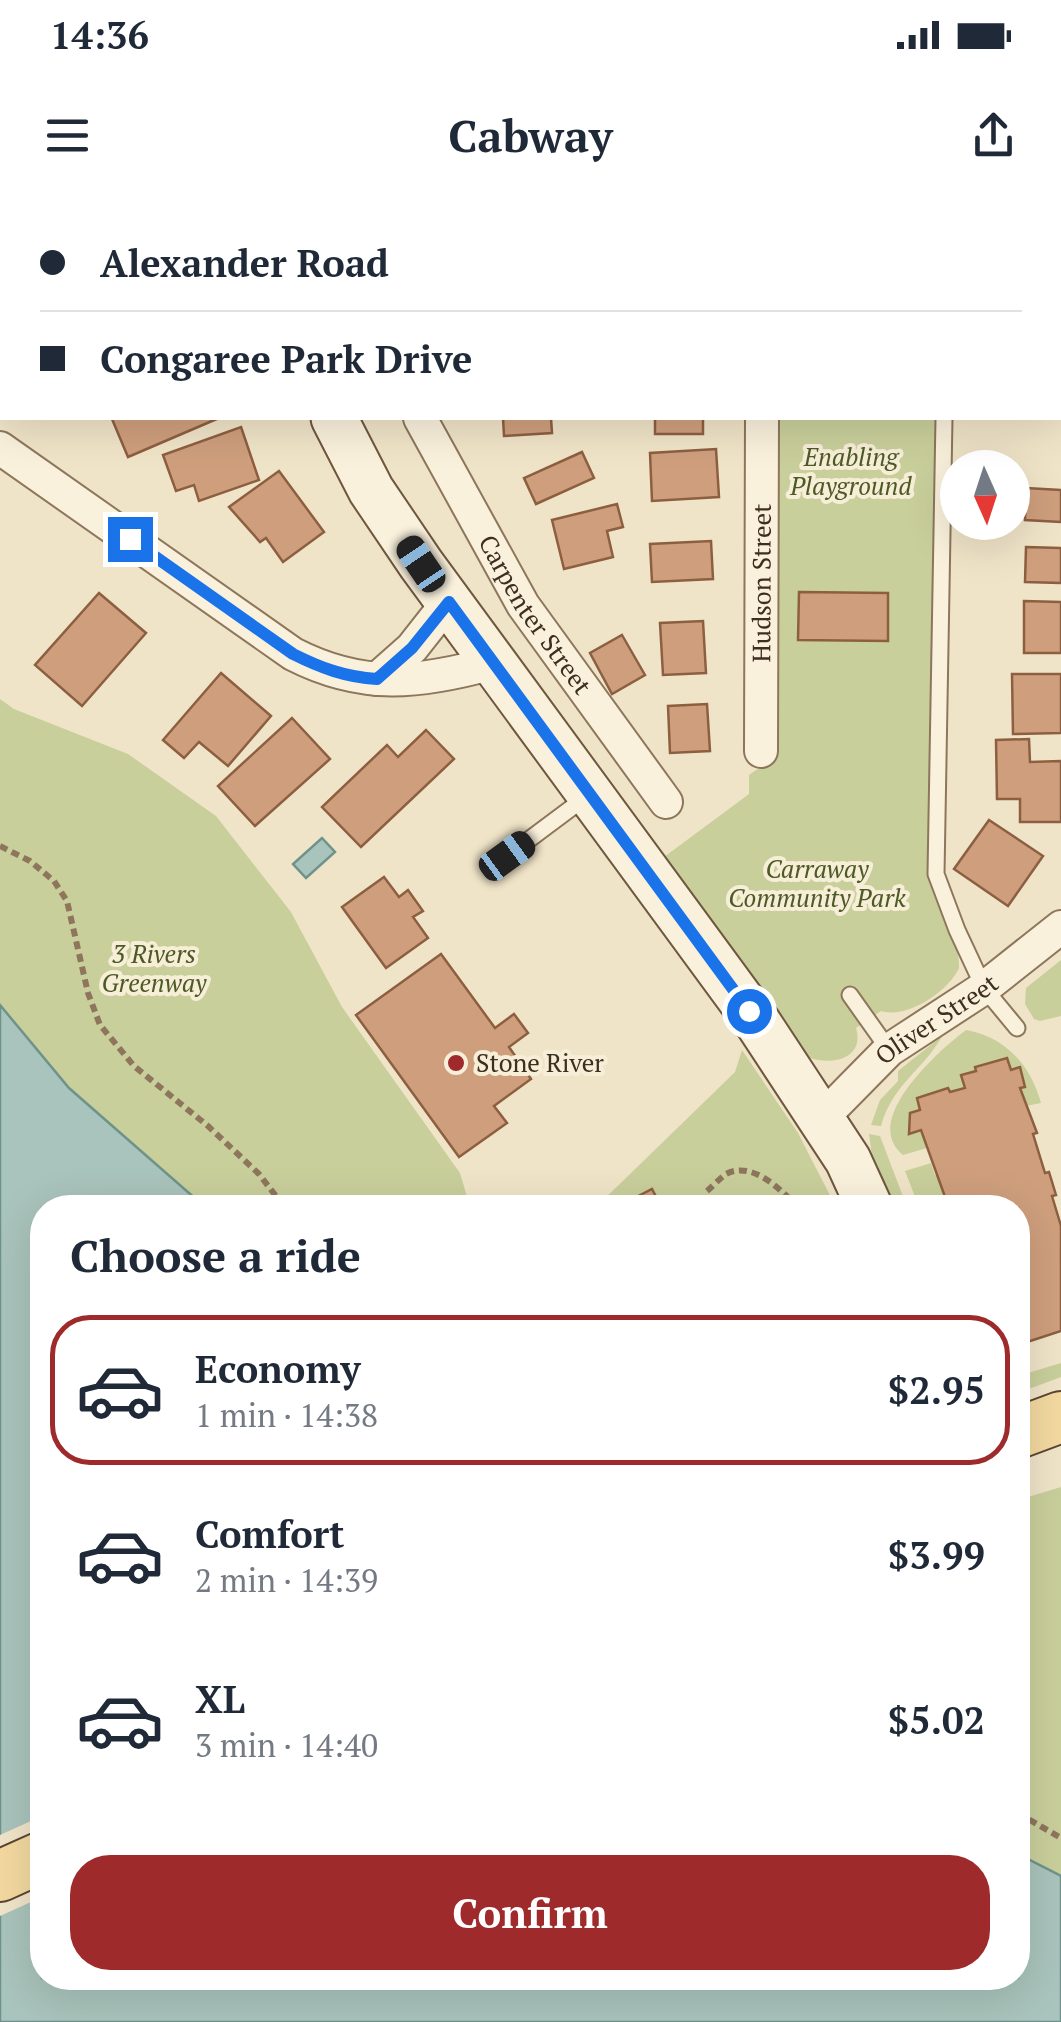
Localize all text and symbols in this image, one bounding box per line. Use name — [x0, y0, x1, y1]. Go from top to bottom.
text: 14:36 — [50, 10, 149, 60]
text: Cabway — [448, 105, 613, 165]
icon: menu — [40, 108, 95, 163]
icon: share — [966, 108, 1021, 163]
text: Alexander Road — [100, 238, 389, 288]
text: Congaree Park Drive — [100, 334, 472, 384]
park label: Enabling Playground — [789, 440, 912, 502]
north arrow — [940, 450, 1030, 540]
map controls — [940, 450, 1030, 540]
street label: Hudson Street — [744, 504, 778, 662]
route end — [108, 517, 153, 562]
street label: Carpenter Street — [472, 529, 599, 701]
car — [392, 531, 450, 597]
car — [474, 826, 540, 886]
park label: Carraway Community Park — [728, 852, 907, 914]
park label: 3 Rivers Greenway — [102, 937, 207, 999]
street label: Oliver Street — [867, 966, 1005, 1071]
route start — [727, 989, 772, 1034]
place label: Stone River — [476, 1046, 604, 1079]
marker: Stone River — [445, 1052, 467, 1074]
text: Choose a ride — [70, 1225, 361, 1285]
text: Economy — [195, 1344, 361, 1394]
icon: car — [75, 1345, 165, 1435]
text: $2.95 — [888, 1365, 985, 1415]
text: 1 min · 14:38 — [195, 1394, 378, 1436]
text: Comfort — [195, 1509, 344, 1559]
icon: car — [75, 1510, 165, 1600]
text: $3.99 — [888, 1530, 985, 1580]
text: 2 min · 14:39 — [195, 1559, 378, 1601]
text: XL — [195, 1674, 245, 1724]
icon: car — [75, 1675, 165, 1765]
text: $5.02 — [888, 1695, 985, 1745]
text: 3 min · 14:40 — [195, 1724, 378, 1766]
button: Confirm — [70, 1855, 990, 1970]

